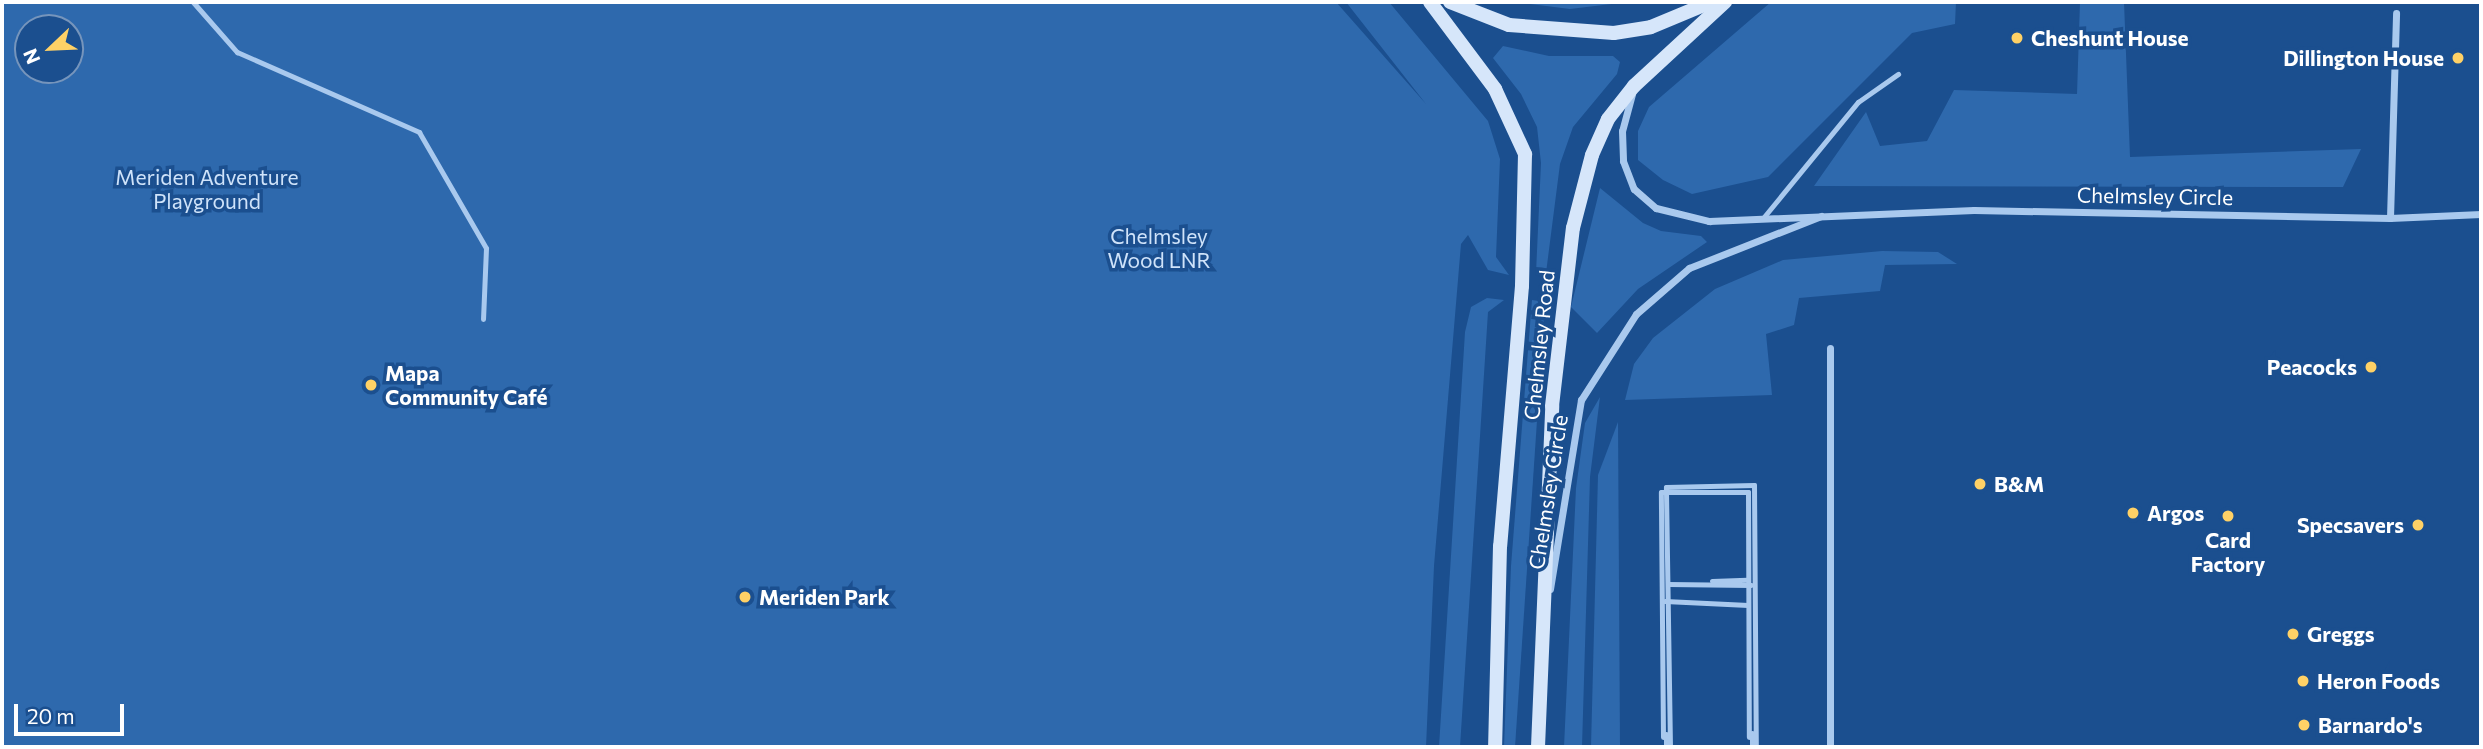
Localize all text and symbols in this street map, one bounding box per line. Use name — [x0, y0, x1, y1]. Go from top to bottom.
north arrow — [14, 14, 84, 84]
place label: Cheshunt House — [2031, 25, 2189, 51]
marker: Cheshunt House — [2009, 30, 2025, 46]
place label: Dillington House — [2283, 45, 2444, 71]
text: N — [18, 46, 44, 68]
marker: Dillington House — [2450, 50, 2466, 66]
park label: Meriden Adventure Playground — [115, 164, 299, 214]
street label: Chelmsley Circle — [2077, 182, 2233, 210]
park label: Chelmsley Wood LNR — [1107, 223, 1211, 273]
street label: Chelmsley Road — [1519, 269, 1559, 421]
place label: Peacocks — [2267, 354, 2357, 380]
marker: Peacocks — [2363, 359, 2379, 375]
place label: Mapa Community Café — [385, 360, 548, 410]
marker: Mapa Community Café — [363, 377, 379, 393]
street label: Chelmsley Circle — [1523, 413, 1573, 571]
place label: B&M — [1994, 471, 2044, 497]
marker: B&M — [1972, 476, 1988, 492]
place label: Argos — [2147, 500, 2204, 526]
marker: Argos — [2125, 505, 2141, 521]
marker: Card Factory — [2220, 508, 2236, 524]
place label: Specsavers — [2297, 512, 2404, 538]
marker: Specsavers — [2410, 517, 2426, 533]
place label: Card Factory — [2191, 527, 2265, 577]
place label: Meriden Park — [759, 584, 890, 610]
marker: Meriden Park — [737, 589, 753, 605]
place label: Greggs — [2307, 621, 2375, 647]
marker: Greggs — [2285, 626, 2301, 642]
place label: Heron Foods — [2317, 668, 2440, 694]
marker: Heron Foods — [2295, 673, 2311, 689]
scale bar — [18, 690, 128, 734]
text: 20 m — [27, 703, 75, 728]
place label: Barnardo's — [2318, 712, 2423, 738]
marker: Barnardo's — [2296, 717, 2312, 733]

